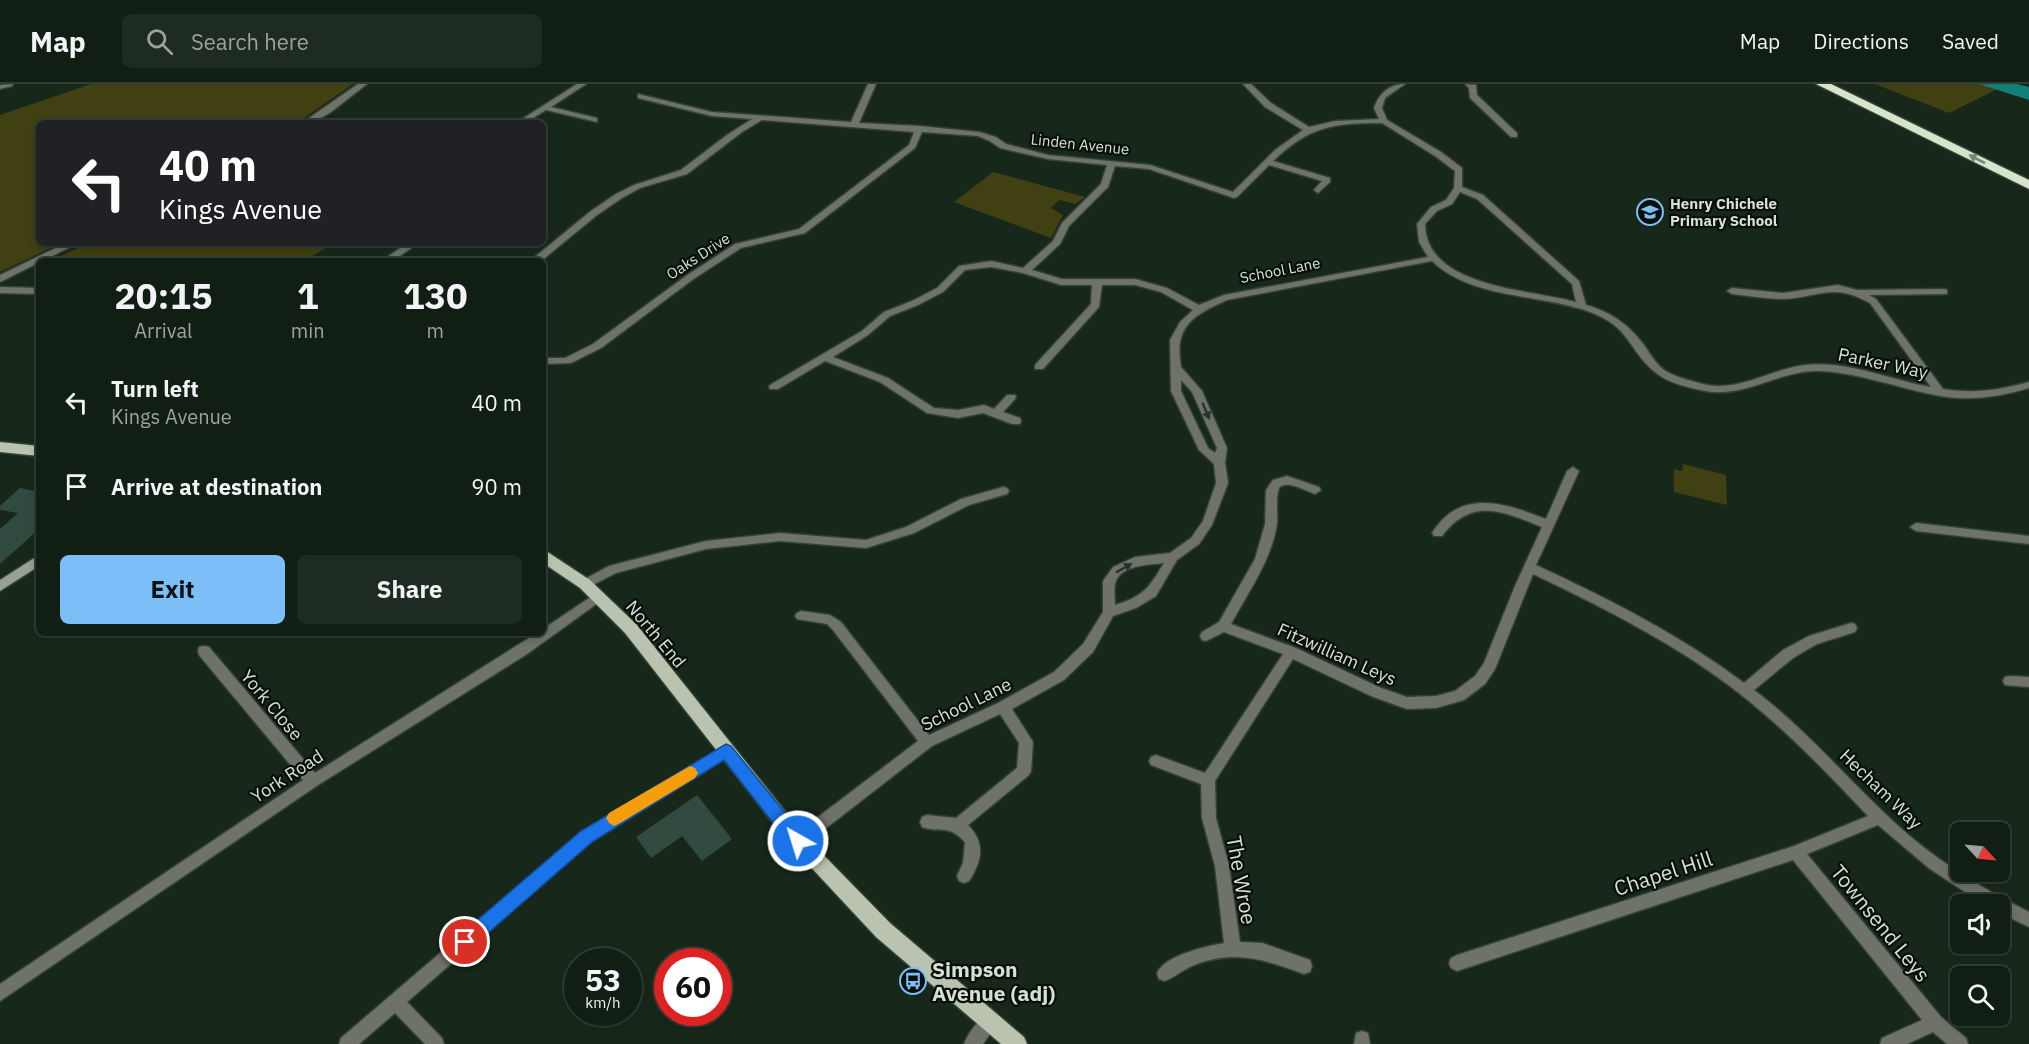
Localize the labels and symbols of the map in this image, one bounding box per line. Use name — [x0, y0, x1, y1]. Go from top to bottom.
street label: Linden Avenue — [1030, 129, 1130, 159]
one-way arrow — [1968, 154, 1985, 164]
place label: Henry Chichele Primary School — [1670, 194, 1778, 230]
school or university icon: Henry Chichele Primary School — [1635, 197, 1665, 227]
street label: Oaks Drive — [663, 228, 733, 284]
street label: School Lane — [1238, 253, 1322, 287]
street label: Parker Way — [1836, 342, 1930, 384]
one-way arrow — [1202, 402, 1211, 420]
one-way arrow — [1116, 563, 1133, 573]
street label: North End — [621, 595, 691, 673]
street label: Fitzwilliam Leys — [1274, 618, 1400, 690]
street label: York Close — [236, 665, 308, 745]
street label: School Lane — [917, 672, 1015, 736]
street label: York Road — [247, 744, 327, 808]
street label: Hecham Way — [1835, 744, 1927, 834]
position arrow — [766, 809, 830, 873]
north arrow — [1950, 822, 2010, 882]
street label: The Wroe — [1220, 833, 1264, 927]
street label: Chapel Hill — [1610, 844, 1716, 902]
street label: Townsend Leys — [1825, 858, 1937, 988]
pin — [439, 916, 490, 967]
speed limit sign: 60 — [654, 948, 732, 1026]
place label: Simpson Avenue (adj) — [932, 955, 1055, 1007]
bus stop icon: Simpson Avenue (adj) — [898, 966, 928, 996]

